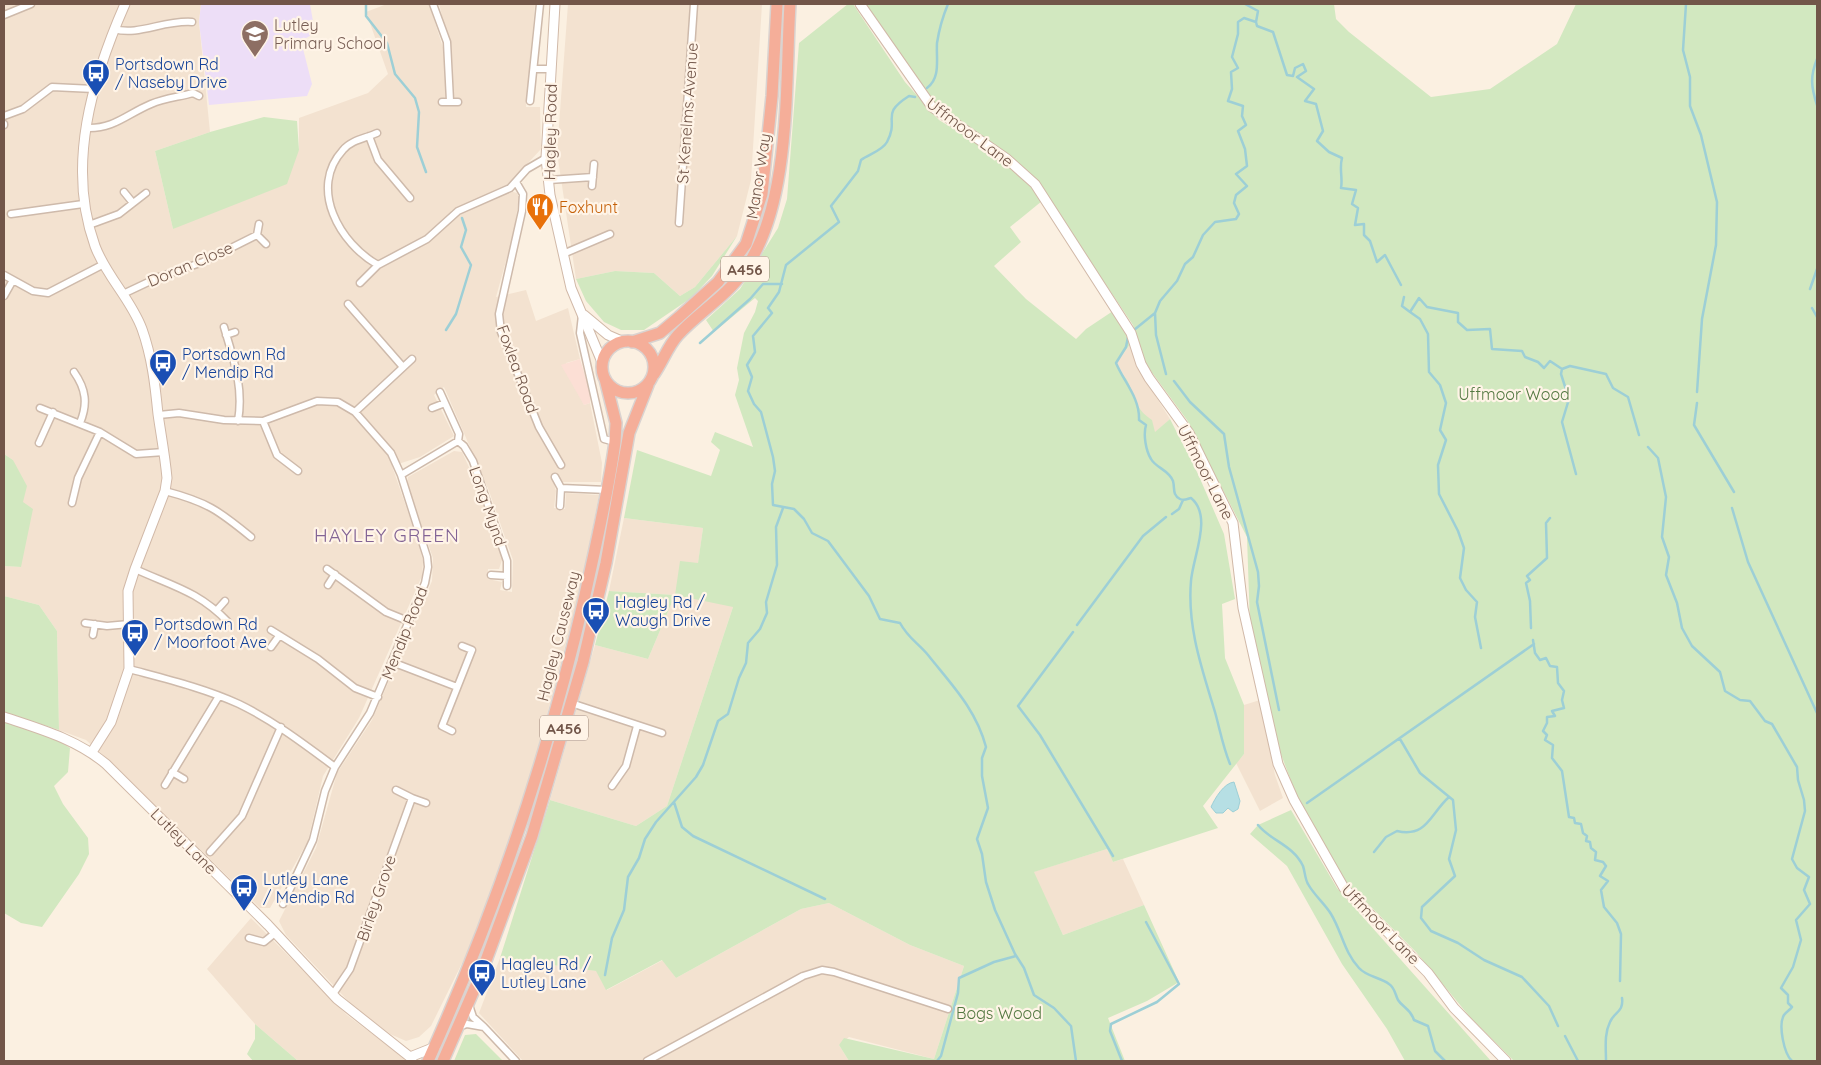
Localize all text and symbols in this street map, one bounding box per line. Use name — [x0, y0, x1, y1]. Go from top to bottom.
place label: Lutley Primary School — [274, 15, 386, 53]
school or university icon: Lutley Primary School — [240, 19, 270, 58]
street label: St Kenelms Avenue — [672, 42, 702, 184]
place label: Portsdown Rd / Naseby Drive — [115, 54, 227, 92]
bus stop icon: Portsdown Rd / Naseby Drive — [81, 58, 111, 97]
street label: Hagley Road — [539, 83, 561, 181]
street label: Uffmoor Lane — [923, 93, 1017, 171]
street label: Manor Way — [741, 132, 775, 220]
restaurant icon: Foxhunt — [525, 192, 555, 231]
place label: Foxhunt — [559, 197, 618, 217]
street label: Doran Close — [144, 237, 236, 291]
road number: A456 — [721, 256, 769, 282]
street label: Foxlea Road — [493, 322, 543, 416]
place label: Portsdown Rd / Mendip Rd — [182, 344, 286, 382]
bus stop icon: Portsdown Rd / Mendip Rd — [148, 348, 178, 387]
park label: Uffmoor Wood — [1458, 384, 1570, 404]
street label: Uffmoor Lane — [1174, 421, 1238, 523]
street label: Long Mynd — [465, 463, 511, 549]
district label: HAYLEY GREEN — [314, 523, 460, 547]
street label: Hagley Causeway — [532, 569, 584, 703]
street label: Mendip Road — [376, 584, 432, 682]
place label: Hagley Rd / Waugh Drive — [615, 592, 711, 630]
bus stop icon: Hagley Rd / Waugh Drive — [581, 596, 611, 635]
place label: Portsdown Rd / Moorfoot Ave — [154, 614, 267, 652]
bus stop icon: Portsdown Rd / Moorfoot Ave — [120, 618, 150, 657]
road number: A456 — [540, 716, 588, 740]
street label: Lutley Lane — [147, 804, 221, 878]
street label: Birley Grove — [352, 852, 400, 944]
place label: Lutley Lane / Mendip Rd — [263, 869, 355, 907]
bus stop icon: Lutley Lane / Mendip Rd — [229, 873, 259, 912]
street label: Uffmoor Lane — [1338, 880, 1424, 968]
place label: Hagley Rd / Lutley Lane — [501, 954, 592, 992]
bus stop icon: Hagley Rd / Lutley Lane — [467, 958, 497, 997]
park label: Bogs Wood — [956, 1003, 1042, 1023]

